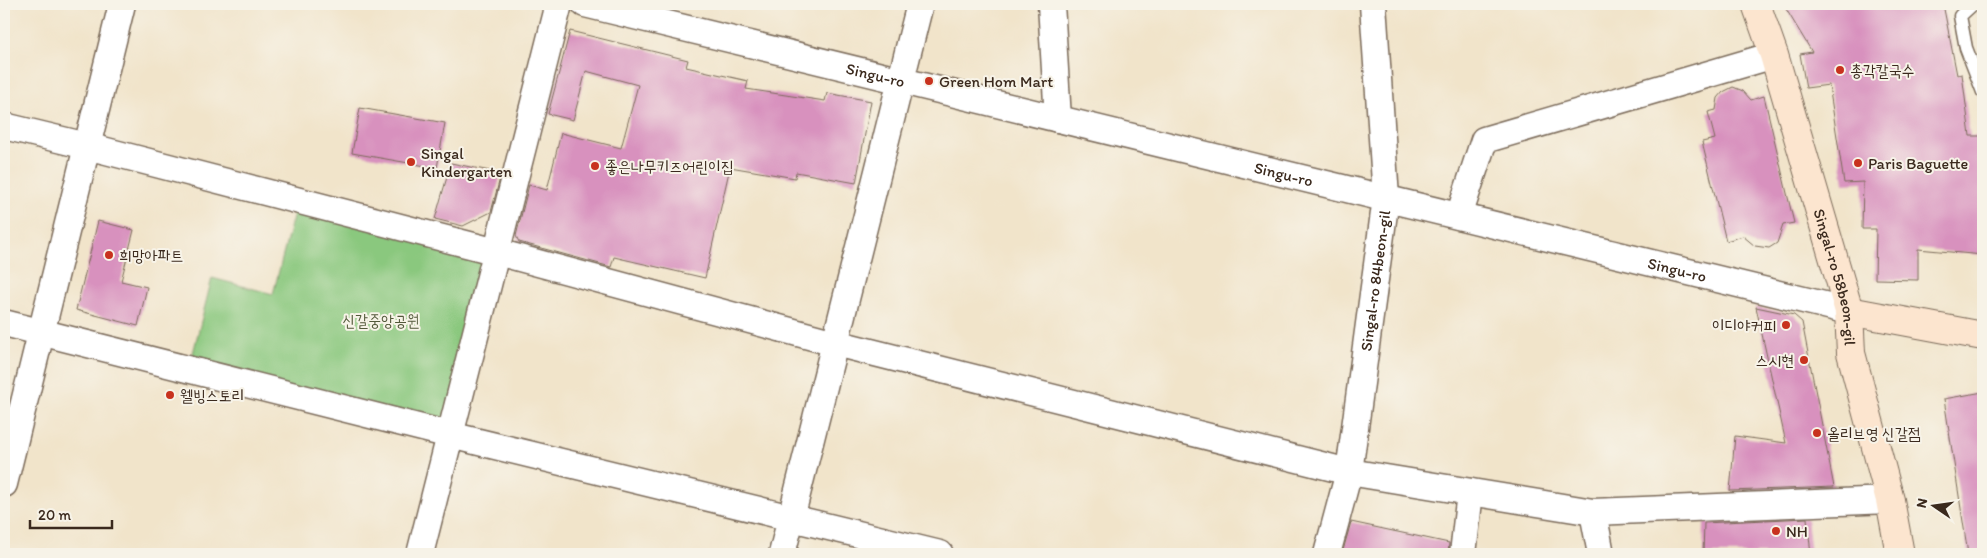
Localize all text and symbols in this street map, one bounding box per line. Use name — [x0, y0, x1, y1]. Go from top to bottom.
street label: Singu-ro — [844, 58, 907, 91]
place label: 총각칼국수 — [1850, 61, 1915, 80]
marker: 총각칼국수 — [1834, 64, 1846, 76]
place label: Green Hom Mart — [939, 72, 1053, 91]
marker: Green Hom Mart — [923, 75, 935, 87]
place label: Singal Kindergarten — [421, 144, 512, 181]
place label: Paris Baguette — [1868, 154, 1969, 173]
marker: Singal Kindergarten — [405, 156, 417, 168]
place label: 좋은나무키즈어린이집 — [605, 157, 734, 176]
street label: Singu-ro — [1252, 157, 1315, 190]
marker: Paris Baguette — [1852, 157, 1864, 169]
marker: 좋은나무키즈어린이집 — [589, 160, 601, 172]
street label: Singal-ro 58beon-gil — [1810, 206, 1860, 346]
street label: Singal-ro 84beon-gil — [1356, 209, 1394, 352]
place label: 희망아파트 — [119, 246, 183, 265]
marker: 희망아파트 — [103, 249, 115, 261]
street label: Singu-ro — [1646, 253, 1709, 286]
park label: 신갈중앙공원 — [342, 311, 420, 330]
place label: 이디야커피 — [1712, 316, 1776, 335]
marker: 이디야커피 — [1780, 319, 1792, 331]
place label: 스시현 — [1755, 351, 1794, 370]
marker: 스시현 — [1798, 354, 1810, 366]
place label: 웰빙스토리 — [180, 386, 244, 405]
marker: 웰빙스토리 — [164, 389, 176, 401]
place label: 올리브영 신갈점 — [1827, 424, 1921, 443]
marker: 올리브영 신갈점 — [1811, 427, 1823, 439]
north arrow — [1910, 480, 1960, 530]
text: N — [1912, 497, 1931, 510]
scale bar — [30, 498, 112, 530]
text: 20 m — [38, 506, 72, 524]
place label: NH — [1786, 522, 1808, 541]
marker: NH — [1770, 525, 1782, 537]

